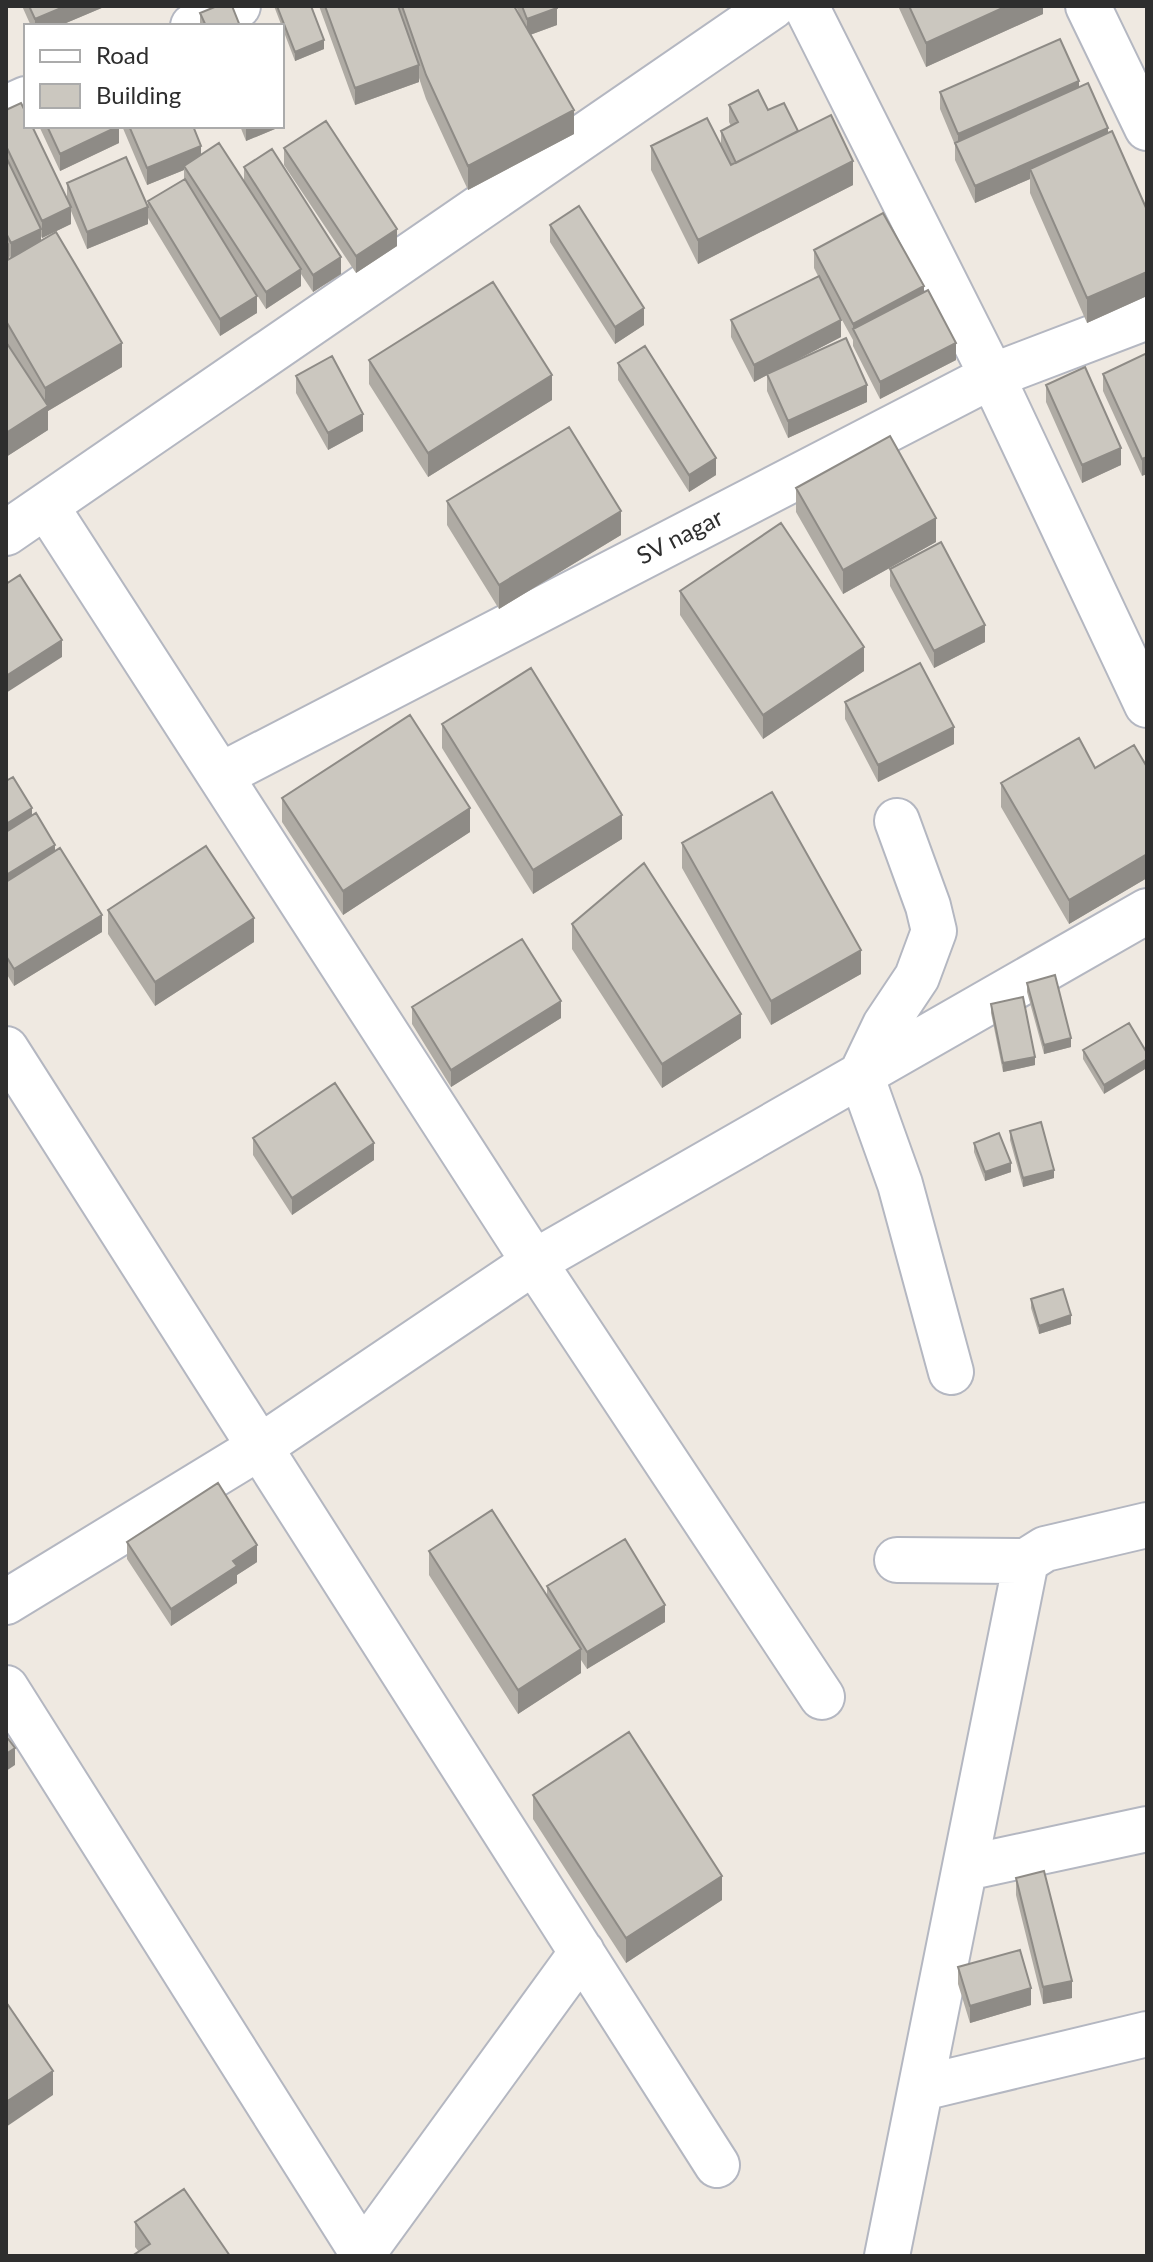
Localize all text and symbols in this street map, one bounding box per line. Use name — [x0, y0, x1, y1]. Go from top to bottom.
legend — [24, 24, 284, 128]
text: Road — [96, 40, 149, 69]
text: Building — [96, 80, 181, 109]
street label: SV nagar — [631, 502, 727, 570]

